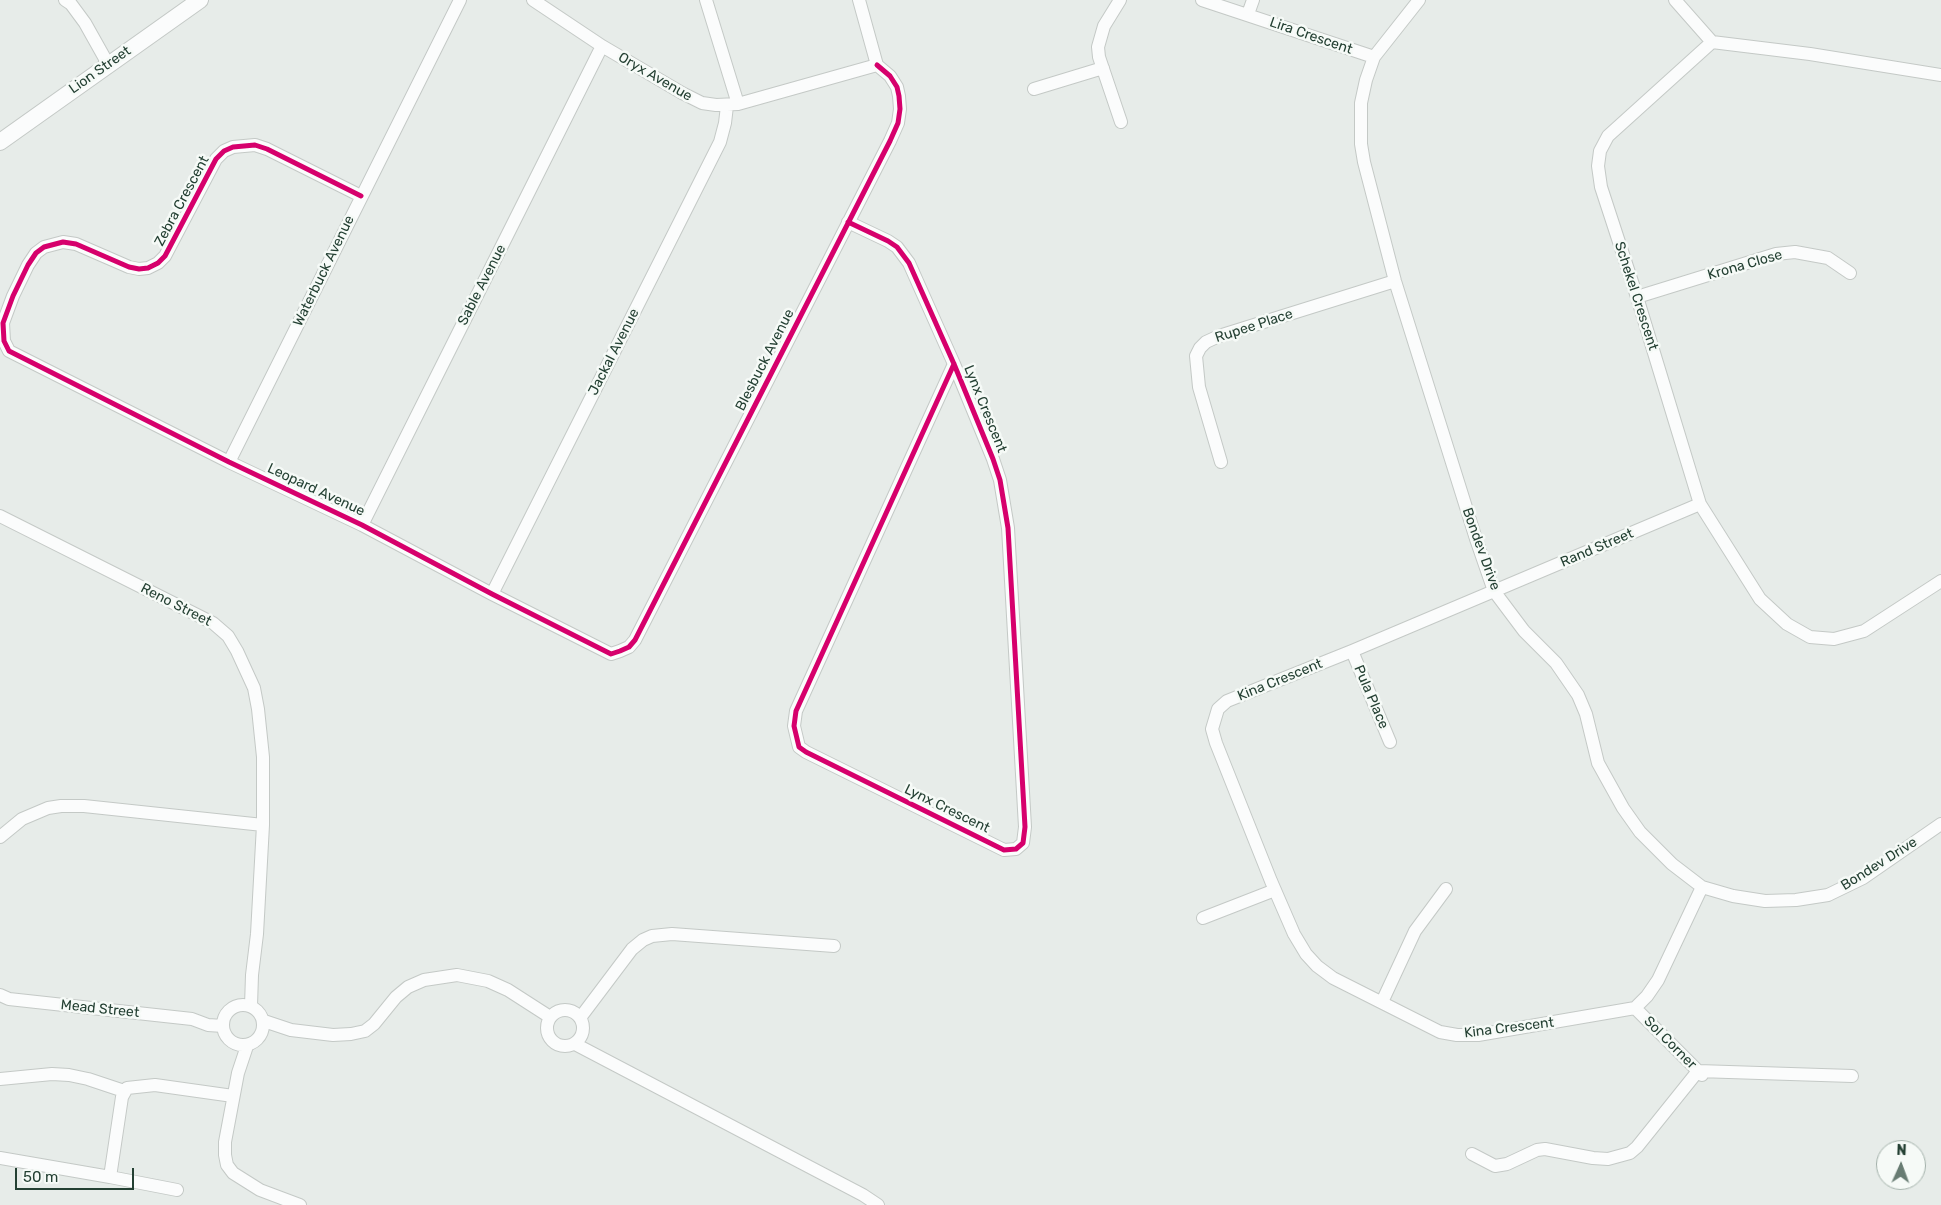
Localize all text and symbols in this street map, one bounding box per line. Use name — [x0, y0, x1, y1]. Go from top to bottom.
street label: Lira Crescent — [1267, 14, 1355, 58]
street label: Lion Street — [66, 43, 134, 97]
street label: Oryx Avenue — [615, 49, 695, 105]
street label: Zebra Crescent — [151, 153, 213, 249]
street label: Waterbuck Avenue — [290, 213, 358, 329]
street label: Schekel Crescent — [1611, 240, 1661, 352]
street label: Sable Avenue — [454, 242, 510, 328]
street label: Krona Close — [1706, 246, 1784, 284]
street label: Jackal Avenue — [585, 306, 643, 398]
street label: Blesbuck Avenue — [732, 306, 798, 414]
street label: Rupee Place — [1213, 306, 1295, 346]
street label: Lynx Crescent — [960, 363, 1010, 455]
street label: Leopard Avenue — [265, 460, 367, 520]
street label: Bondev Drive — [1458, 505, 1504, 593]
street label: Rand Street — [1558, 525, 1636, 571]
street label: Reno Street — [138, 580, 214, 630]
street label: Kina Crescent — [1235, 655, 1325, 705]
street label: Pula Place — [1350, 663, 1392, 731]
street label: Lynx Crescent — [902, 781, 992, 837]
street label: Bondev Drive — [1838, 834, 1920, 894]
street label: Mead Street — [60, 997, 140, 1021]
street label: Sol Corner — [1640, 1013, 1700, 1073]
street label: Kina Crescent — [1463, 1014, 1555, 1042]
north arrow — [1876, 1140, 1926, 1190]
text: N — [1896, 1142, 1907, 1159]
scale bar — [18, 1158, 136, 1190]
text: 50 m — [23, 1168, 58, 1186]

